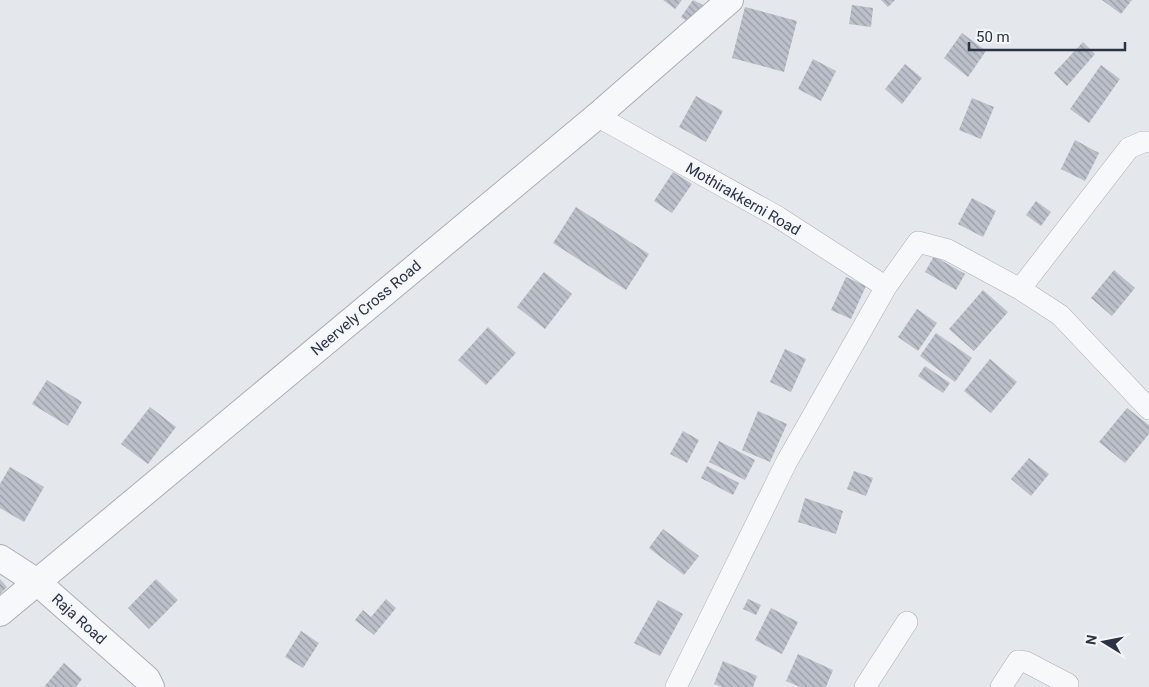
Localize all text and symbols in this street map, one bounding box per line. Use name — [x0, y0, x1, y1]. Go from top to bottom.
scale bar — [969, 20, 1125, 52]
text: 50 m — [976, 28, 1010, 46]
street label: Mothirakkerni Road — [682, 159, 804, 239]
street label: Neervely Cross Road — [307, 257, 425, 359]
street label: Raja Road — [48, 590, 110, 648]
north arrow — [1079, 617, 1129, 667]
text: N — [1082, 633, 1100, 646]

